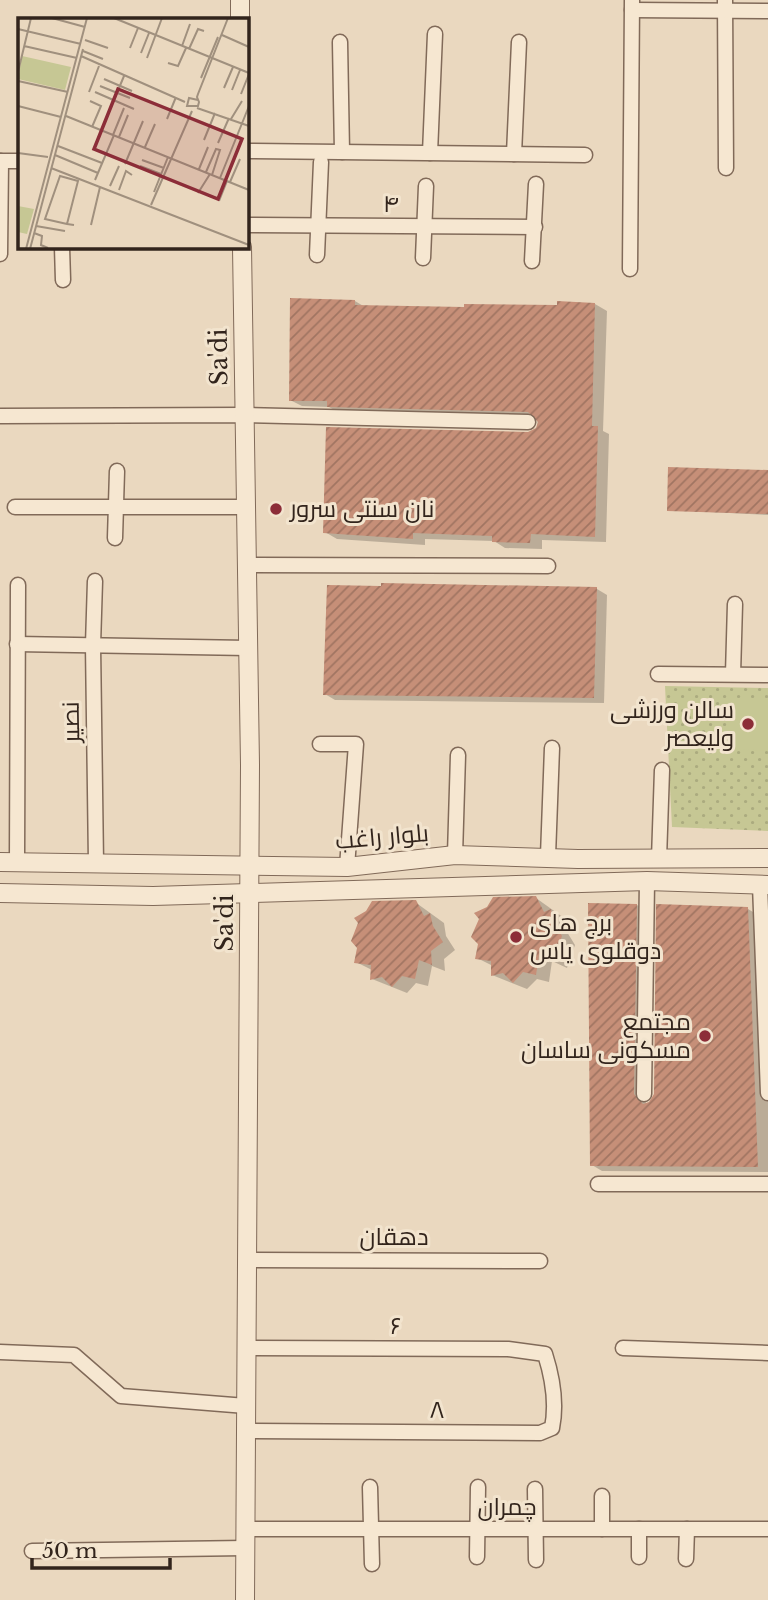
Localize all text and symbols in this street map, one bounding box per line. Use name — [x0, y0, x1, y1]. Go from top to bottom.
inset map — [18, 18, 248, 248]
street label: ۴ — [383, 189, 399, 218]
street label: Sa'di — [204, 328, 233, 386]
place label: نان سنتی سرور — [288, 494, 434, 523]
marker: نان سنتی سرور — [268, 501, 284, 517]
place label: سالن ورزشی ولیعصر — [610, 695, 734, 752]
street label: نصیر — [56, 701, 85, 745]
marker: سالن ورزشی ولیعصر — [740, 716, 756, 732]
street label: بلوار راغب — [334, 818, 430, 855]
street label: Sa'di — [210, 894, 239, 952]
place label: برج های دوقلوی یاس — [530, 908, 661, 965]
marker: برج های دوقلوی یاس — [508, 929, 524, 945]
place label: مجتمع مسکونی ساسان — [521, 1007, 691, 1064]
marker: مجتمع مسکونی ساسان — [697, 1028, 713, 1044]
street label: دهقان — [359, 1222, 429, 1251]
street label: ۶ — [390, 1311, 402, 1340]
street label: ۸ — [429, 1395, 445, 1424]
street label: چمران — [477, 1492, 537, 1523]
scale bar — [32, 1526, 170, 1570]
text: 50 m — [42, 1538, 98, 1564]

